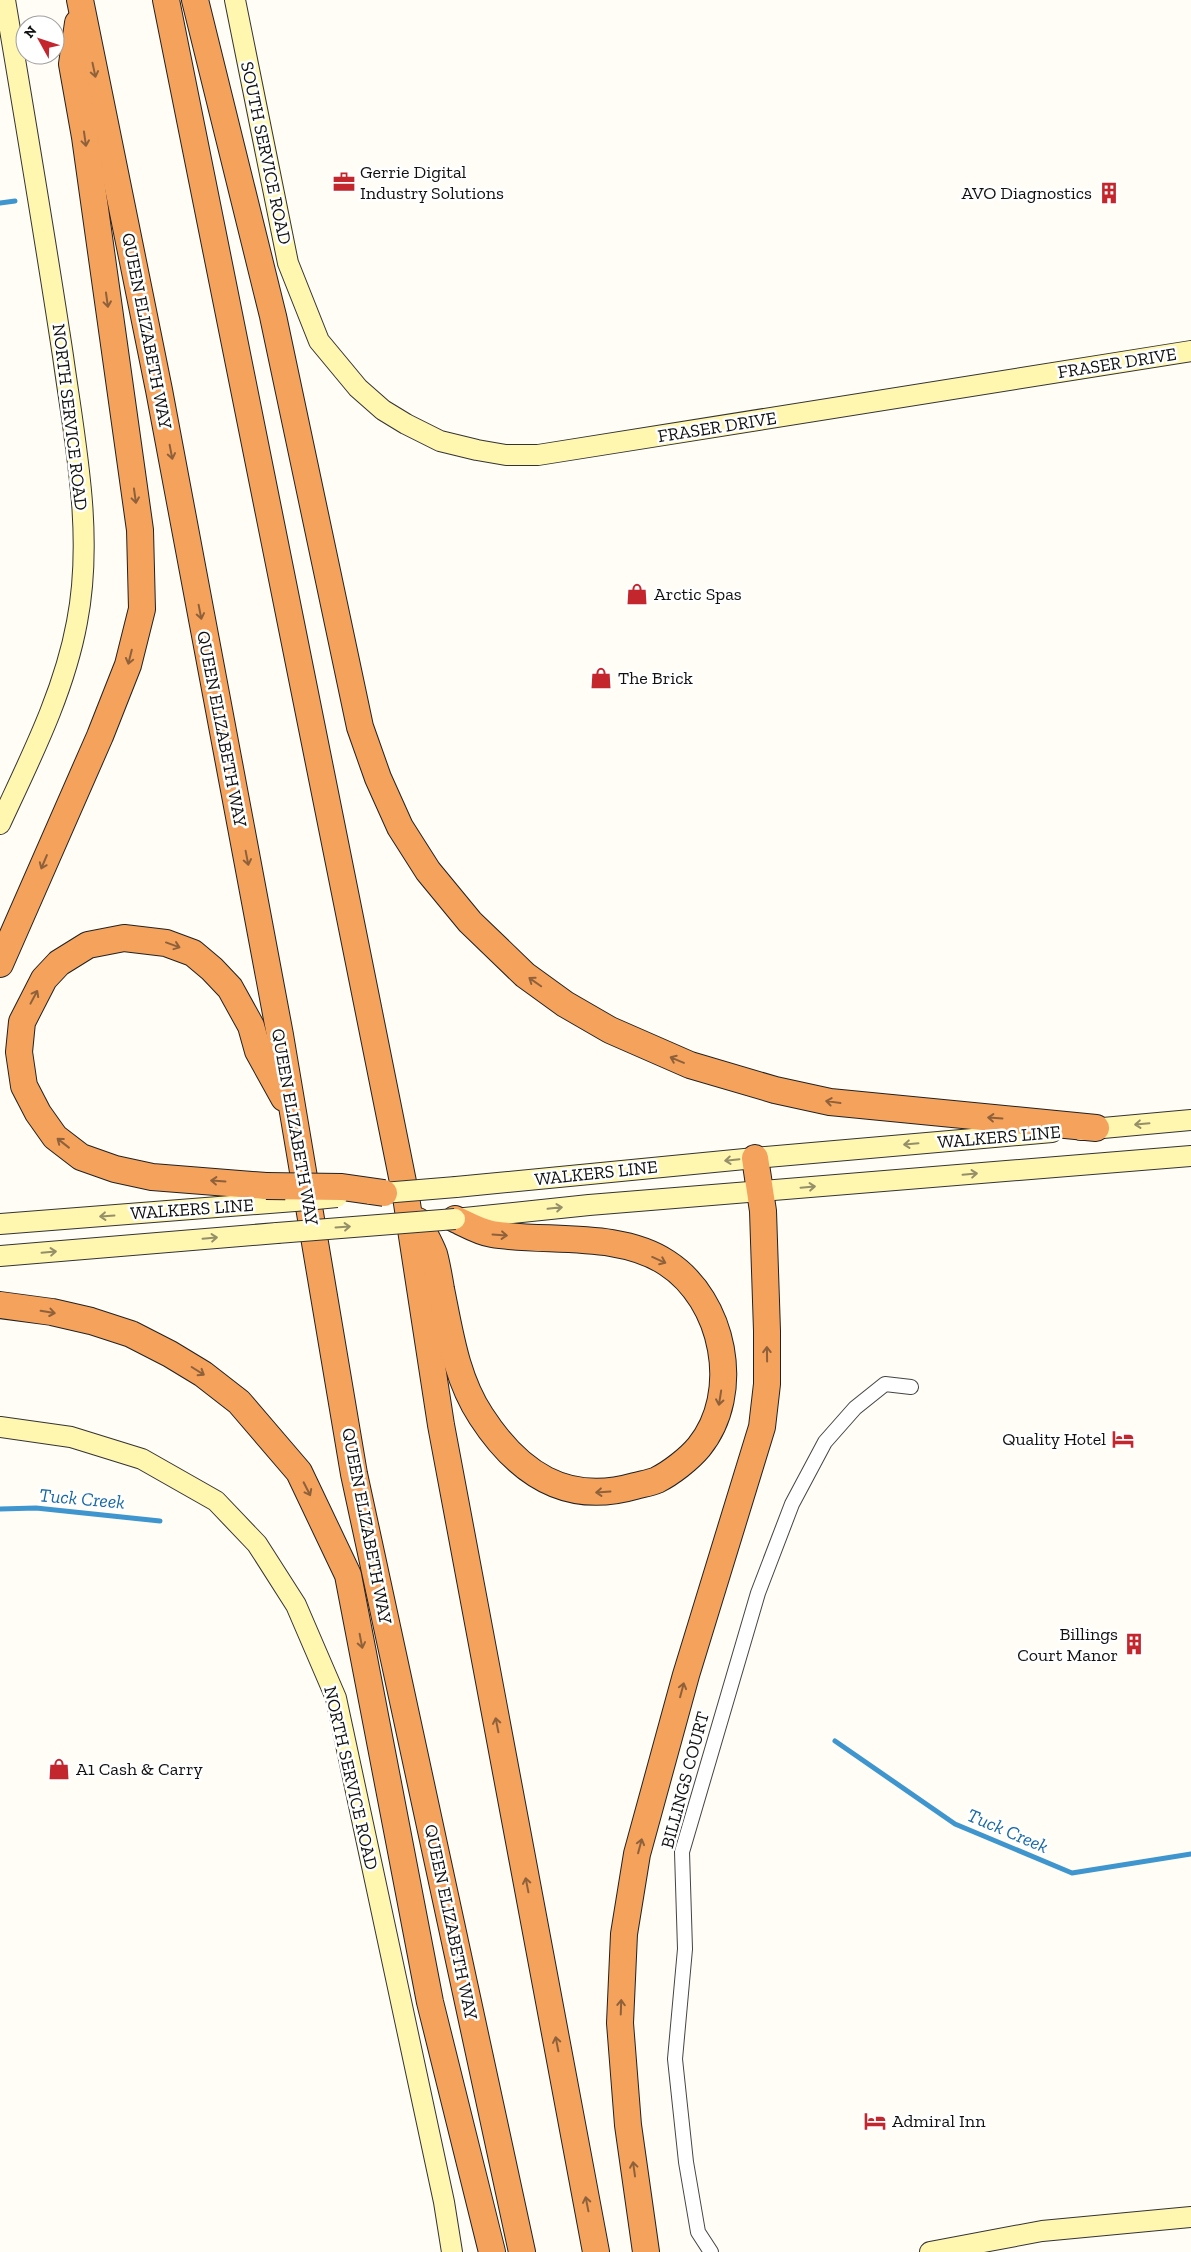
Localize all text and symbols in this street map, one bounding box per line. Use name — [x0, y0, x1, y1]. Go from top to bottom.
north arrow — [15, 15, 65, 65]
text: N — [20, 22, 41, 42]
street label: SOUTH SERVICE ROAD — [236, 59, 296, 247]
one-way arrow — [90, 61, 100, 77]
one-way arrow — [80, 131, 90, 147]
place label: Gerrie Digital Industry Solutions — [360, 161, 504, 204]
office icon: Gerrie Digital Industry Solutions — [331, 169, 357, 195]
building icon: AVO Diagnostics — [1096, 180, 1122, 206]
place label: AVO Diagnostics — [962, 182, 1092, 204]
street label: QUEEN ELIZABETH WAY — [117, 231, 177, 431]
one-way arrow — [102, 292, 112, 308]
street label: NORTH SERVICE ROAD — [48, 322, 92, 512]
street label: FRASER DRIVE — [1056, 343, 1178, 383]
street label: FRASER DRIVE — [656, 407, 778, 447]
one-way arrow — [166, 444, 176, 460]
one-way arrow — [130, 487, 140, 503]
shop icon: Arctic Spas — [624, 581, 650, 607]
place label: Arctic Spas — [654, 583, 742, 605]
one-way arrow — [196, 604, 206, 620]
street label: QUEEN ELIZABETH WAY — [192, 629, 252, 829]
one-way arrow — [125, 648, 135, 664]
shop icon: The Brick — [588, 665, 614, 691]
place label: The Brick — [618, 667, 694, 689]
one-way arrow — [242, 849, 252, 865]
one-way arrow — [39, 854, 49, 869]
one-way arrow — [165, 941, 180, 950]
one-way arrow — [528, 977, 542, 987]
one-way arrow — [29, 989, 39, 1004]
street label: QUEEN ELIZABETH WAY — [267, 1027, 323, 1227]
one-way arrow — [670, 1054, 685, 1064]
one-way arrow — [826, 1097, 842, 1107]
one-way arrow — [987, 1113, 1003, 1122]
one-way arrow — [1135, 1119, 1151, 1129]
street label: WALKERS LINE — [936, 1121, 1062, 1153]
one-way arrow — [56, 1138, 70, 1148]
one-way arrow — [903, 1140, 919, 1149]
one-way arrow — [724, 1155, 740, 1165]
street label: WALKERS LINE — [533, 1156, 659, 1190]
one-way arrow — [961, 1169, 977, 1178]
one-way arrow — [210, 1176, 226, 1186]
one-way arrow — [800, 1182, 816, 1192]
street label: WALKERS LINE — [130, 1194, 254, 1224]
one-way arrow — [547, 1203, 563, 1213]
one-way arrow — [100, 1211, 116, 1221]
one-way arrow — [335, 1222, 351, 1232]
one-way arrow — [492, 1230, 508, 1240]
one-way arrow — [202, 1234, 218, 1243]
one-way arrow — [40, 1247, 56, 1257]
one-way arrow — [651, 1255, 666, 1265]
one-way arrow — [40, 1307, 56, 1317]
one-way arrow — [762, 1346, 772, 1362]
one-way arrow — [191, 1366, 205, 1376]
one-way arrow — [714, 1390, 724, 1406]
street label: QUEEN ELIZABETH WAY — [337, 1426, 397, 1626]
hotel icon: Quality Hotel — [1110, 1426, 1136, 1452]
place label: Quality Hotel — [1002, 1428, 1106, 1450]
one-way arrow — [303, 1481, 312, 1496]
water label: Tuck Creek — [38, 1483, 126, 1514]
one-way arrow — [595, 1488, 611, 1497]
place label: Billings Court Manor — [1017, 1623, 1118, 1666]
building icon: Billings Court Manor — [1121, 1631, 1147, 1657]
one-way arrow — [357, 1633, 366, 1649]
one-way arrow — [678, 1682, 688, 1698]
street label: NORTH SERVICE ROAD — [319, 1684, 383, 1872]
street label: BILLINGS COURT — [656, 1709, 714, 1851]
one-way arrow — [492, 1717, 502, 1733]
shop icon: A1 Cash & Carry — [46, 1756, 72, 1782]
place label: A1 Cash & Carry — [76, 1758, 204, 1780]
water label: Tuck Creek — [964, 1803, 1052, 1858]
street label: QUEEN ELIZABETH WAY — [419, 1822, 483, 2022]
one-way arrow — [635, 1839, 645, 1855]
one-way arrow — [522, 1877, 532, 1893]
one-way arrow — [616, 2000, 626, 2016]
one-way arrow — [552, 2037, 561, 2053]
hotel icon: Admiral Inn — [862, 2108, 888, 2134]
place label: Admiral Inn — [892, 2110, 986, 2132]
one-way arrow — [629, 2161, 639, 2177]
one-way arrow — [582, 2196, 591, 2212]

